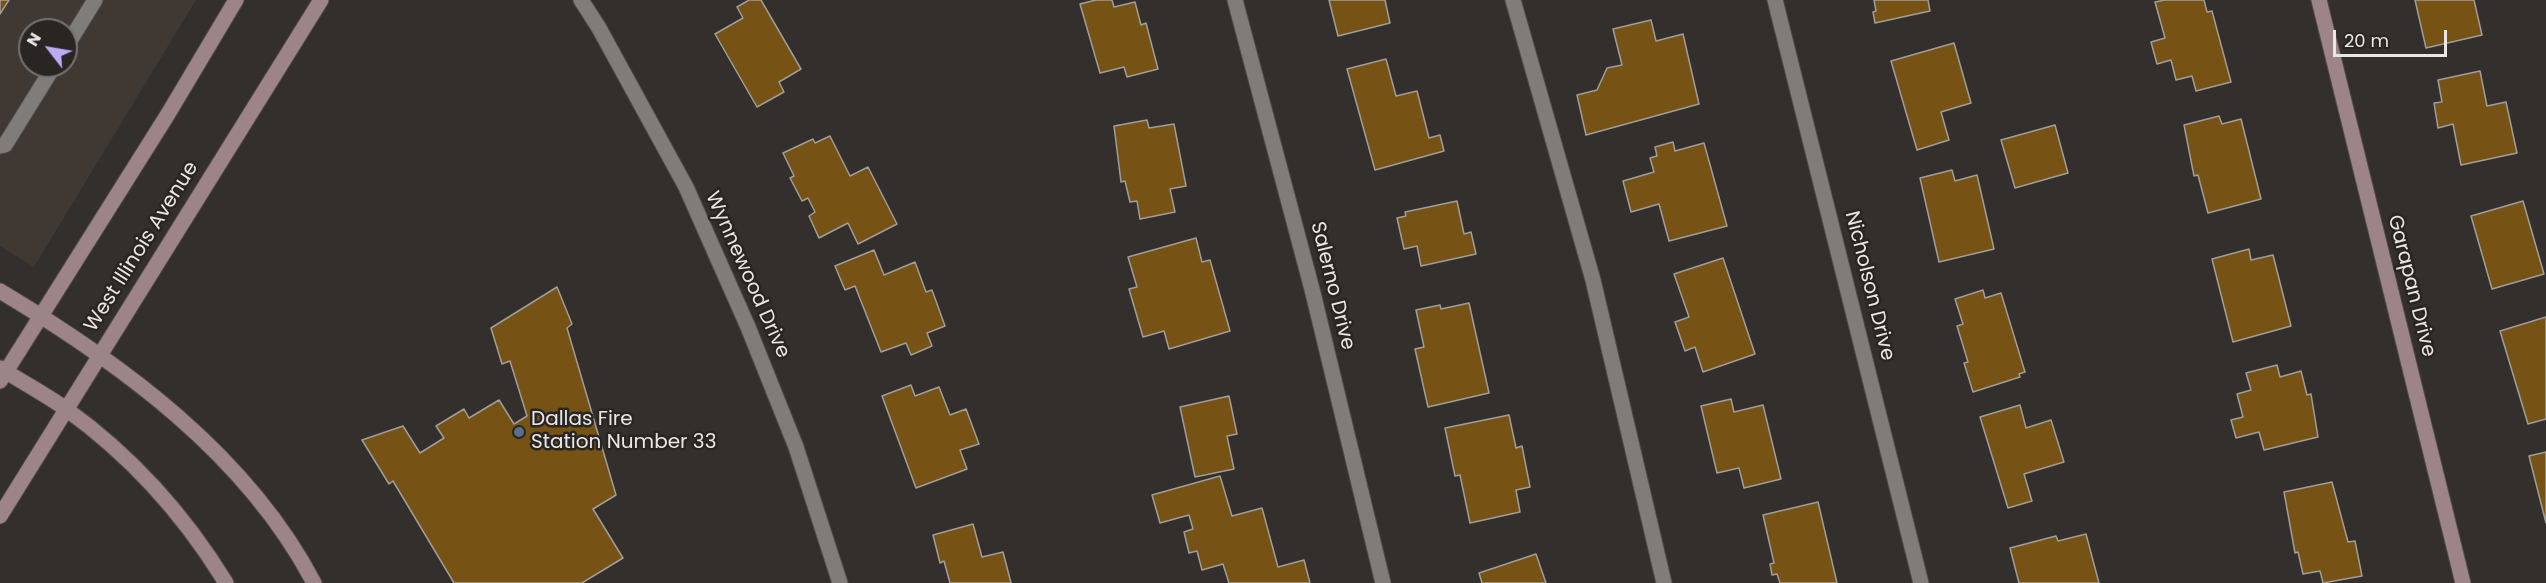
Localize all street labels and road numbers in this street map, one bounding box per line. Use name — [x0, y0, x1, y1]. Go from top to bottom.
street label: West Illinois Avenue — [80, 158, 204, 336]
street label: Wynnewood Drive — [699, 188, 795, 362]
street label: Nicholson Drive — [1839, 209, 1899, 363]
street label: Garapan Drive — [2382, 213, 2440, 359]
street label: Salerno Drive — [1304, 219, 1360, 353]

